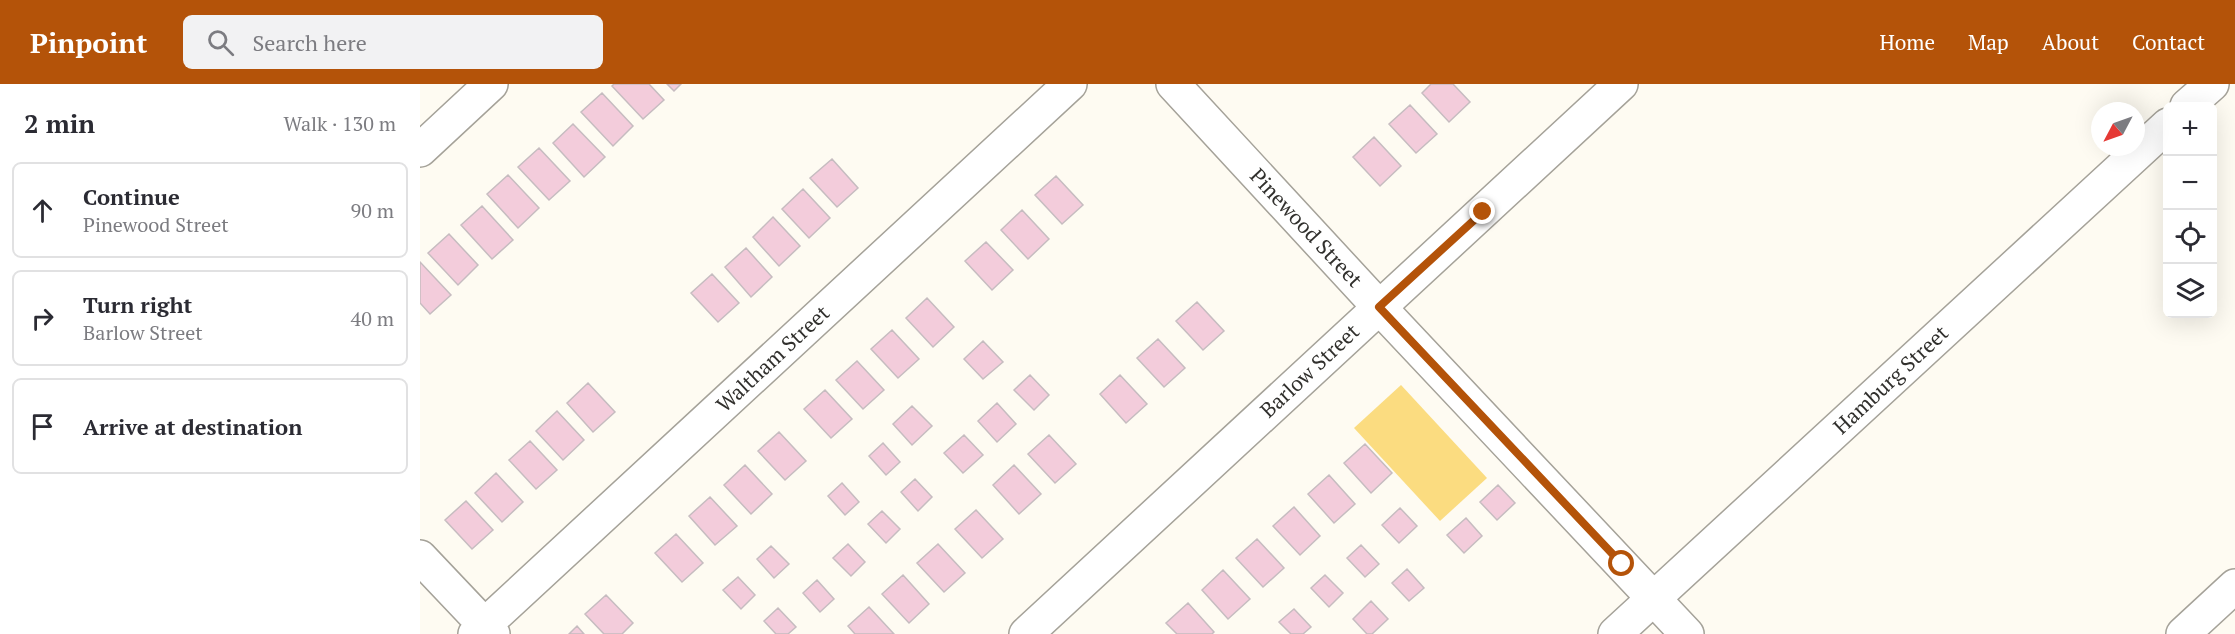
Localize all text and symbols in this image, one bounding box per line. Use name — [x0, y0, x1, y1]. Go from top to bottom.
search box — [183, 15, 603, 69]
text: Pinpoint — [30, 24, 147, 61]
icon: search — [204, 26, 237, 59]
text: Search here — [252, 28, 367, 57]
text: Home — [1879, 28, 1935, 56]
text: Map — [1968, 28, 2009, 56]
text: About — [2042, 28, 2099, 56]
text: Contact — [2132, 28, 2205, 56]
north arrow — [2091, 102, 2145, 156]
map controls — [2163, 102, 2217, 318]
button: + — [2163, 102, 2217, 156]
text: 2 min — [24, 106, 95, 140]
text: Walk · 130 m — [284, 110, 396, 137]
button: − — [2163, 156, 2217, 210]
street label: Pinewood Street — [1244, 162, 1369, 293]
text: Continue — [83, 182, 180, 211]
icon: ahead — [26, 194, 59, 227]
text: 90 m — [351, 197, 394, 224]
route end — [1469, 198, 1495, 224]
button: locate — [2163, 210, 2217, 264]
text: Pinewood Street — [83, 211, 229, 238]
button: layers — [2163, 264, 2217, 318]
text: Turn right — [83, 290, 192, 319]
street label: Waltham Street — [710, 298, 835, 418]
icon: right — [26, 302, 59, 335]
text: 40 m — [351, 305, 394, 332]
street label: Barlow Street — [1254, 317, 1365, 423]
text: Barlow Street — [83, 319, 203, 346]
street label: Hamburg Street — [1827, 319, 1954, 440]
icon: arrive — [26, 410, 59, 443]
text: Arrive at destination — [83, 412, 302, 441]
route start — [1608, 550, 1634, 576]

